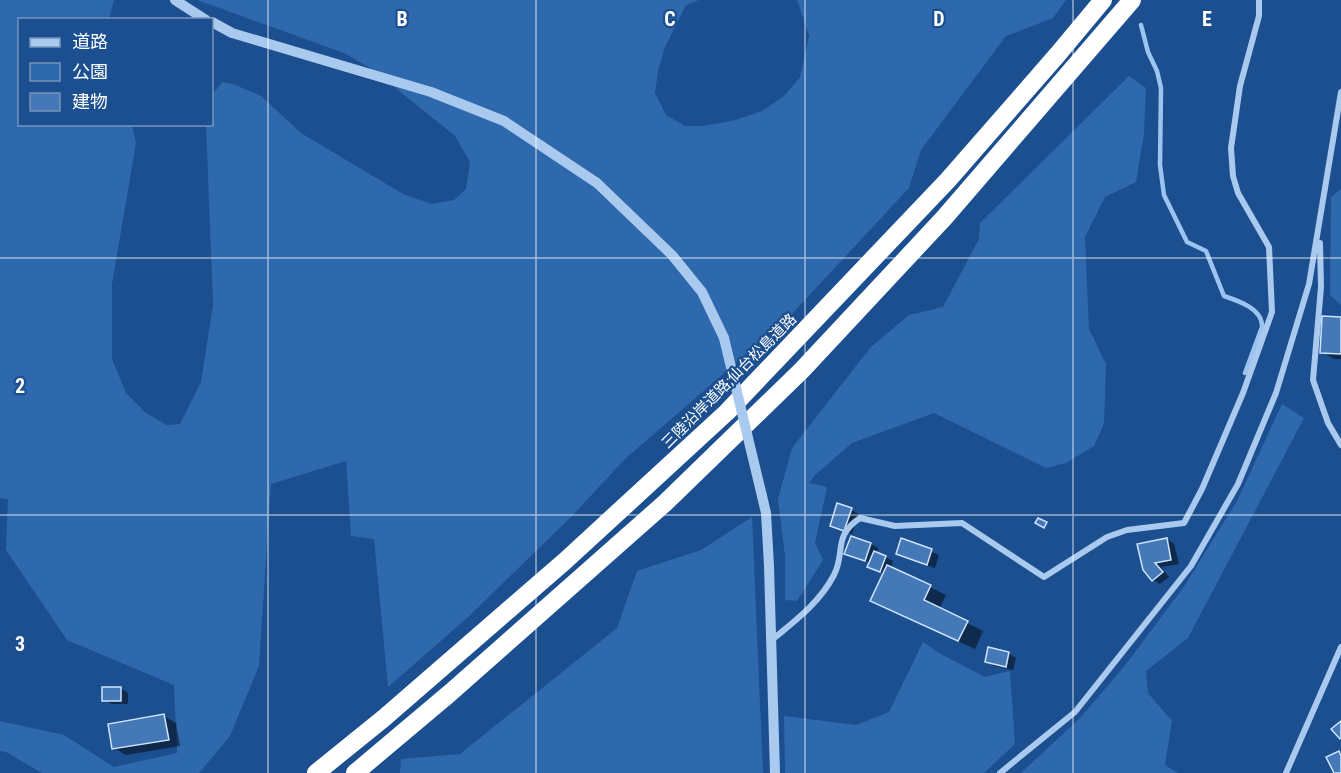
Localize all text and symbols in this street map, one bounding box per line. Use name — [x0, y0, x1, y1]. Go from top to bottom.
text: B — [396, 7, 408, 31]
text: C — [664, 7, 676, 31]
text: D — [933, 7, 945, 31]
text: E — [1202, 7, 1212, 31]
legend — [18, 18, 213, 126]
text: 道路 — [72, 31, 108, 52]
text: 公園 — [72, 61, 108, 82]
text: 建物 — [72, 91, 108, 112]
street label: 三陸沿岸道路;仙台松島道路 — [658, 310, 800, 452]
text: 2 — [15, 374, 25, 398]
text: 3 — [15, 632, 25, 656]

